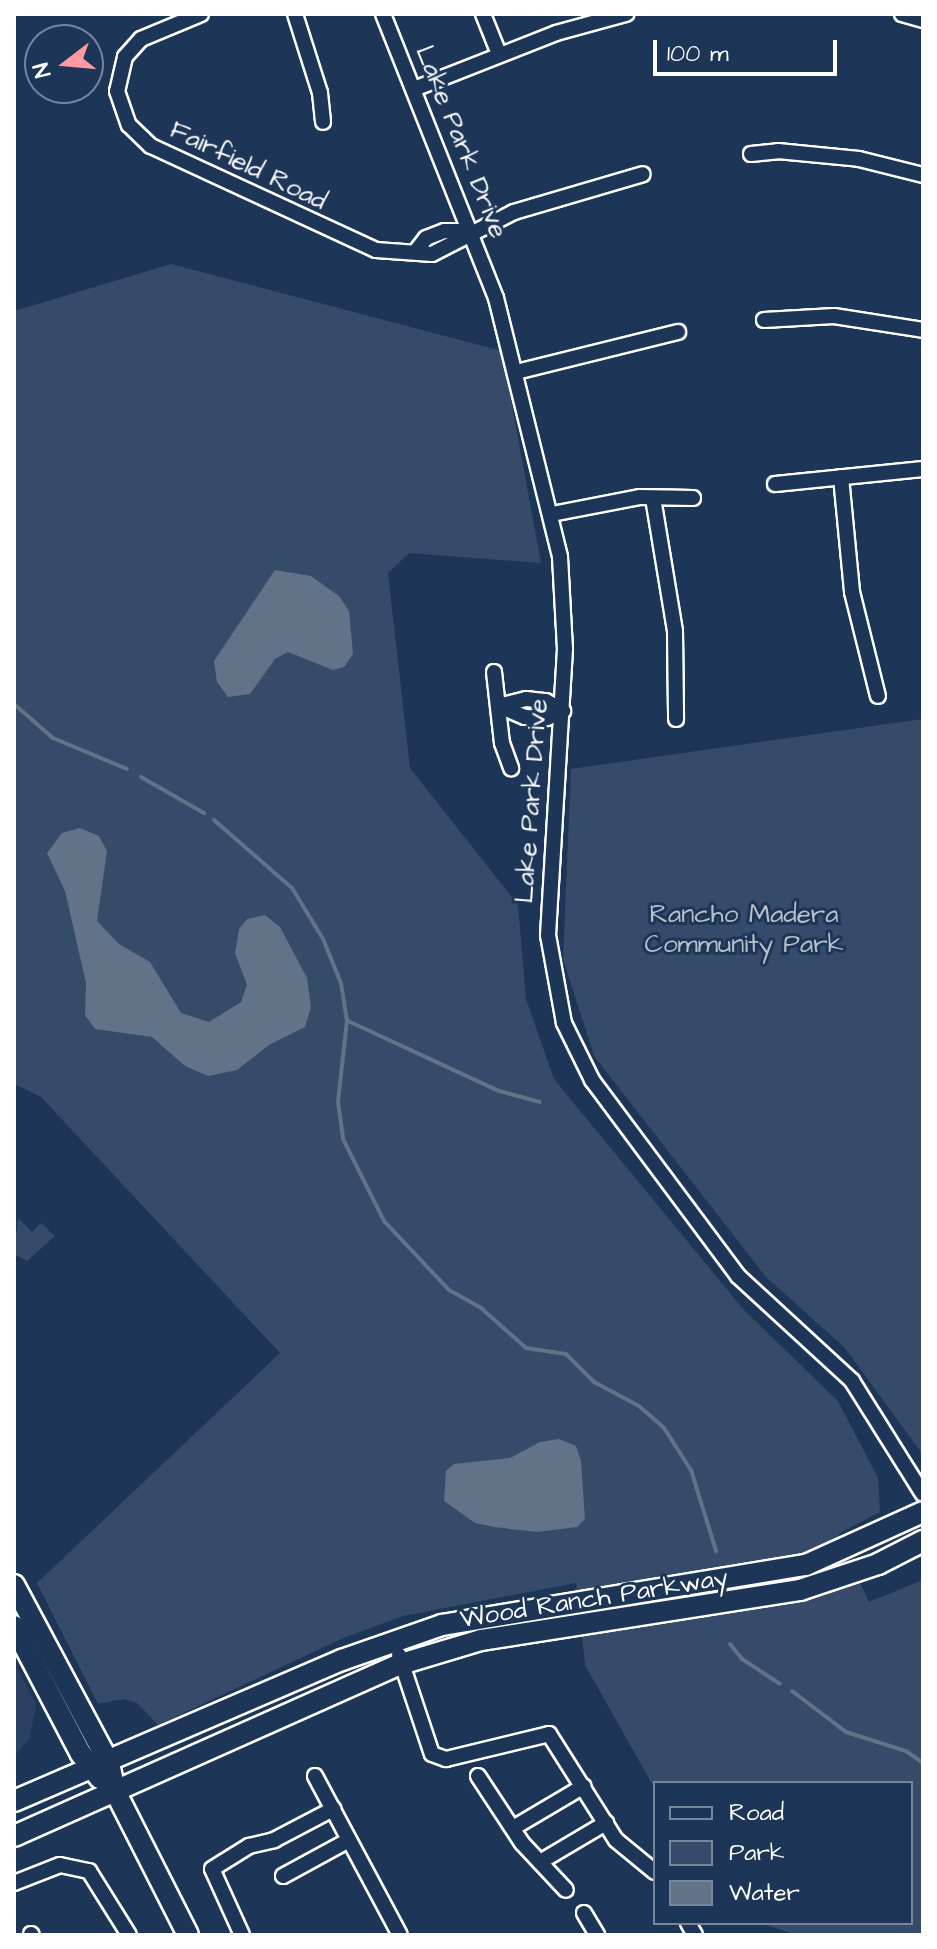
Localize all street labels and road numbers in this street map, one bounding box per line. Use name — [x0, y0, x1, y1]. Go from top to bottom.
street label: Lake Park Drive — [408, 41, 514, 243]
street label: Fairfield Road — [165, 115, 331, 217]
street label: Lake Park Drive — [509, 698, 555, 904]
street label: Wood Ranch Parkway — [458, 1562, 730, 1636]

